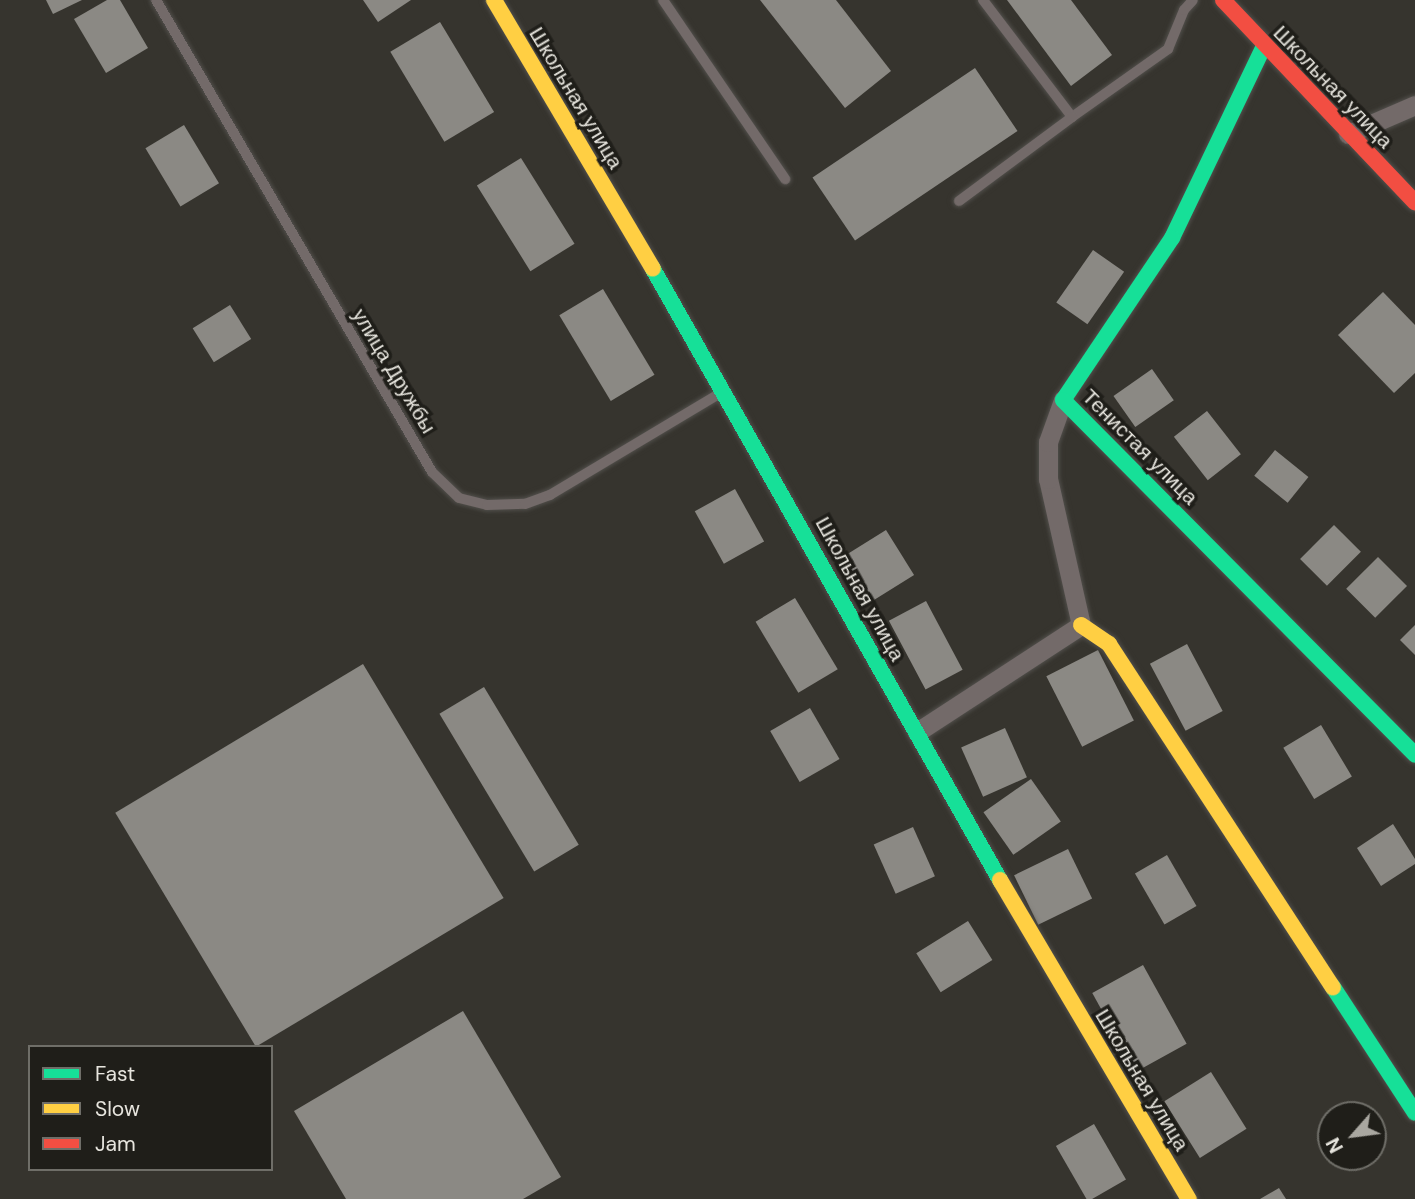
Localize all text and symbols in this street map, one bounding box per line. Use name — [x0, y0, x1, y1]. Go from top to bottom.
street label: Школьная улица — [1268, 20, 1398, 154]
street label: Школьная улица — [524, 22, 628, 174]
street label: улица Дружбы — [347, 304, 441, 438]
street label: Тенистая улица — [1077, 384, 1203, 510]
street label: Школьная улица — [810, 512, 910, 666]
street label: Школьная улица — [1090, 1004, 1194, 1156]
legend — [28, 1045, 273, 1171]
text: Fast — [95, 1060, 135, 1088]
text: Slow — [95, 1095, 140, 1123]
north arrow — [1317, 1101, 1387, 1171]
text: Jam — [95, 1130, 136, 1158]
text: N — [1320, 1133, 1349, 1157]

